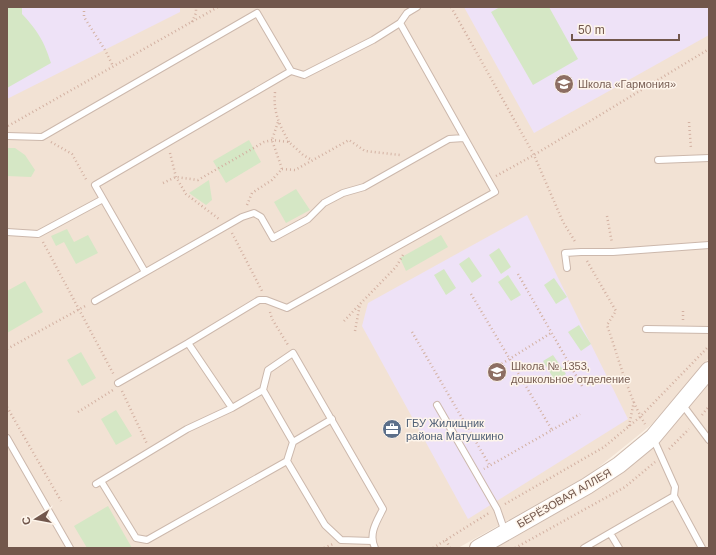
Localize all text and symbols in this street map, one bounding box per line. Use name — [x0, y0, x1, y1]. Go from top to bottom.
scale bar — [572, 16, 679, 42]
text: 50 m — [578, 23, 605, 37]
school or university icon: Школа «Гармония» — [553, 73, 575, 95]
place label: Школа «Гармония» — [578, 78, 676, 90]
place label: Школа № 1353, дошкольное отделение — [511, 360, 630, 385]
school or university icon: Школа № 1353, дошкольное отделение — [486, 361, 508, 383]
place label: ГБУ Жилищник района Матушкино — [406, 417, 504, 442]
office icon: ГБУ Жилищник района Матушкино — [381, 418, 403, 440]
street label: БЕРЁЗОВАЯ АЛЛЕЯ — [515, 466, 613, 530]
north arrow — [16, 499, 56, 539]
text: С — [20, 516, 33, 526]

